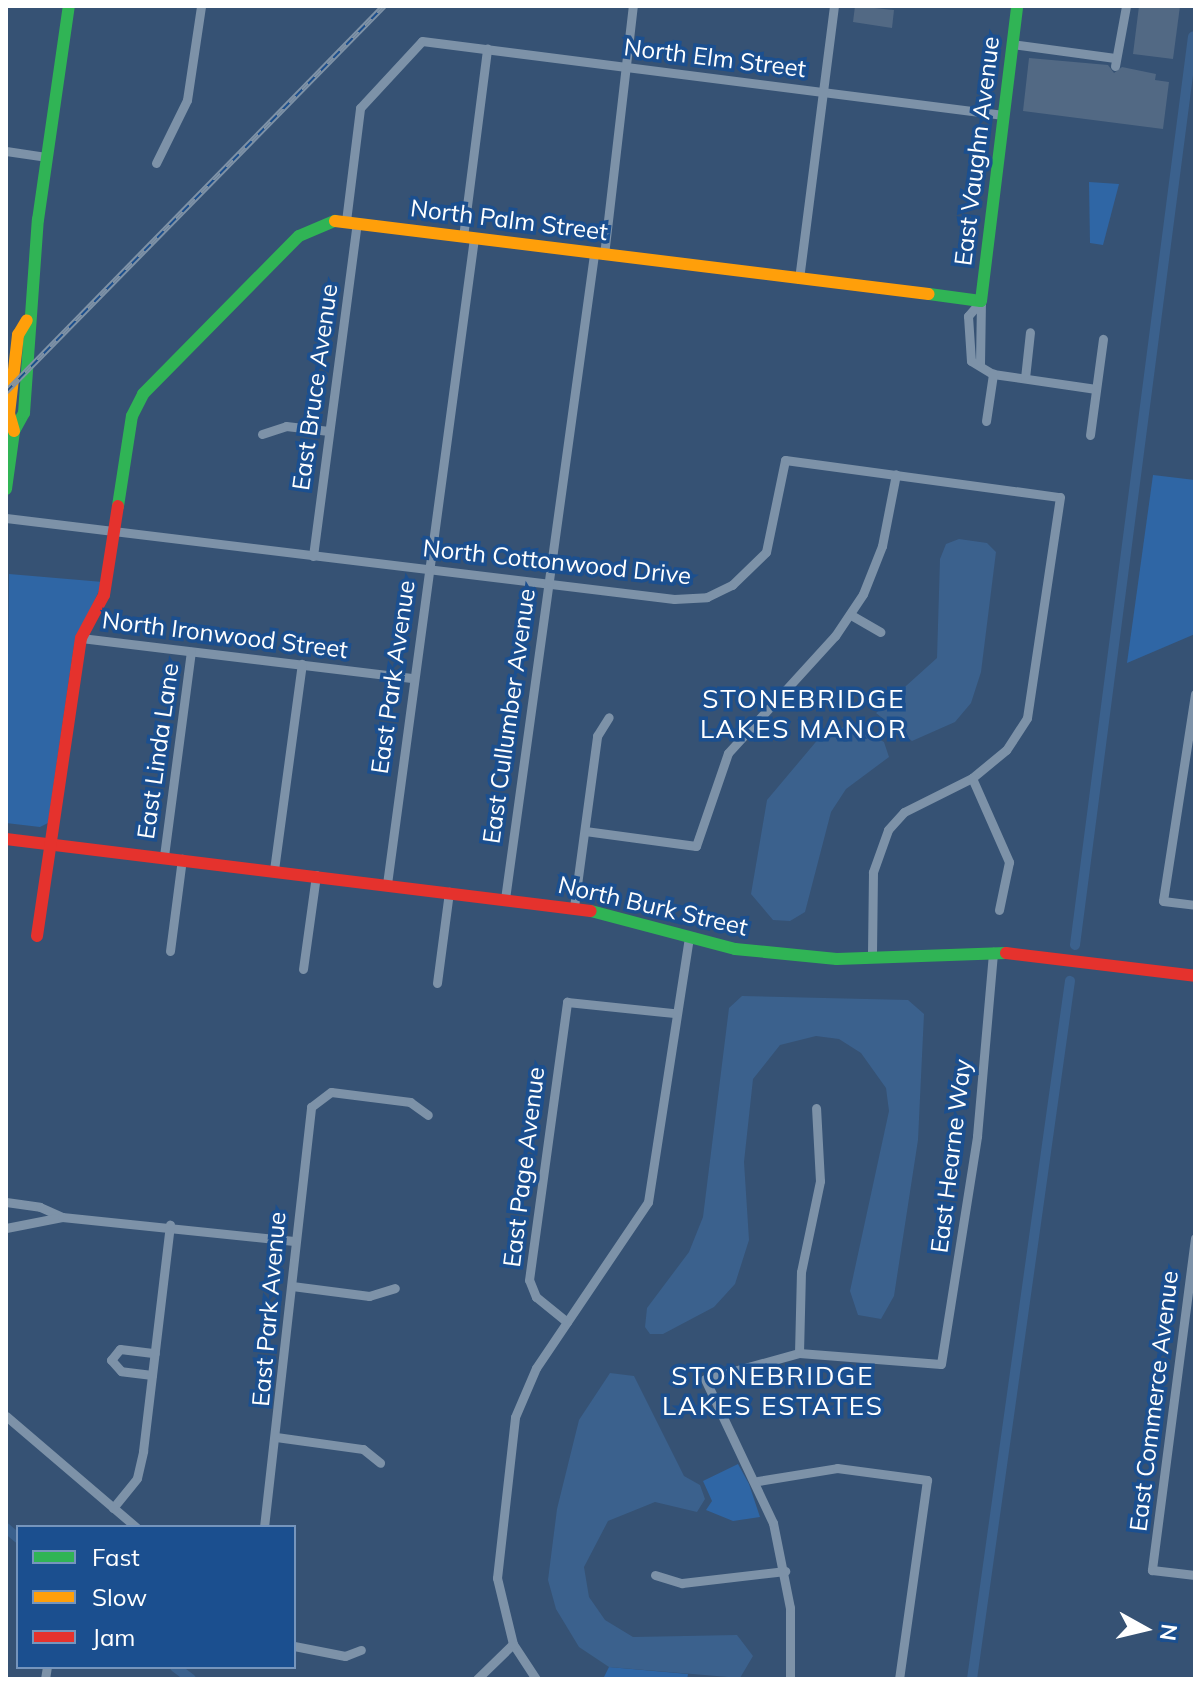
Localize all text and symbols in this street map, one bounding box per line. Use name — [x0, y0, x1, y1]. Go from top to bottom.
street label: North Elm Street — [622, 33, 808, 83]
street label: East Vaughn Avenue — [949, 35, 1005, 267]
street label: North Palm Street — [409, 194, 609, 246]
street label: East Bruce Avenue — [286, 282, 344, 492]
street label: North Cottonwood Drive — [421, 534, 693, 590]
street label: East Park Avenue — [365, 578, 421, 776]
street label: East Cullumber Avenue — [477, 587, 541, 845]
street label: North Ironwood Street — [101, 606, 349, 664]
street label: East Linda Lane — [131, 661, 185, 841]
district label: STONEBRIDGE LAKES MANOR — [700, 683, 908, 744]
street label: North Burk Street — [555, 870, 751, 942]
street label: East Hearne Way — [925, 1057, 977, 1255]
street label: East Page Avenue — [497, 1065, 551, 1269]
street label: East Park Avenue — [246, 1211, 292, 1407]
street label: East Commerce Avenue — [1124, 1269, 1184, 1533]
district label: STONEBRIDGE LAKES ESTATES — [662, 1360, 884, 1422]
legend — [16, 1525, 296, 1669]
text: Fast — [92, 1542, 140, 1572]
text: Slow — [92, 1582, 147, 1612]
north arrow — [1105, 1589, 1185, 1669]
text: Jam — [92, 1622, 135, 1652]
text: N — [1154, 1622, 1184, 1643]

